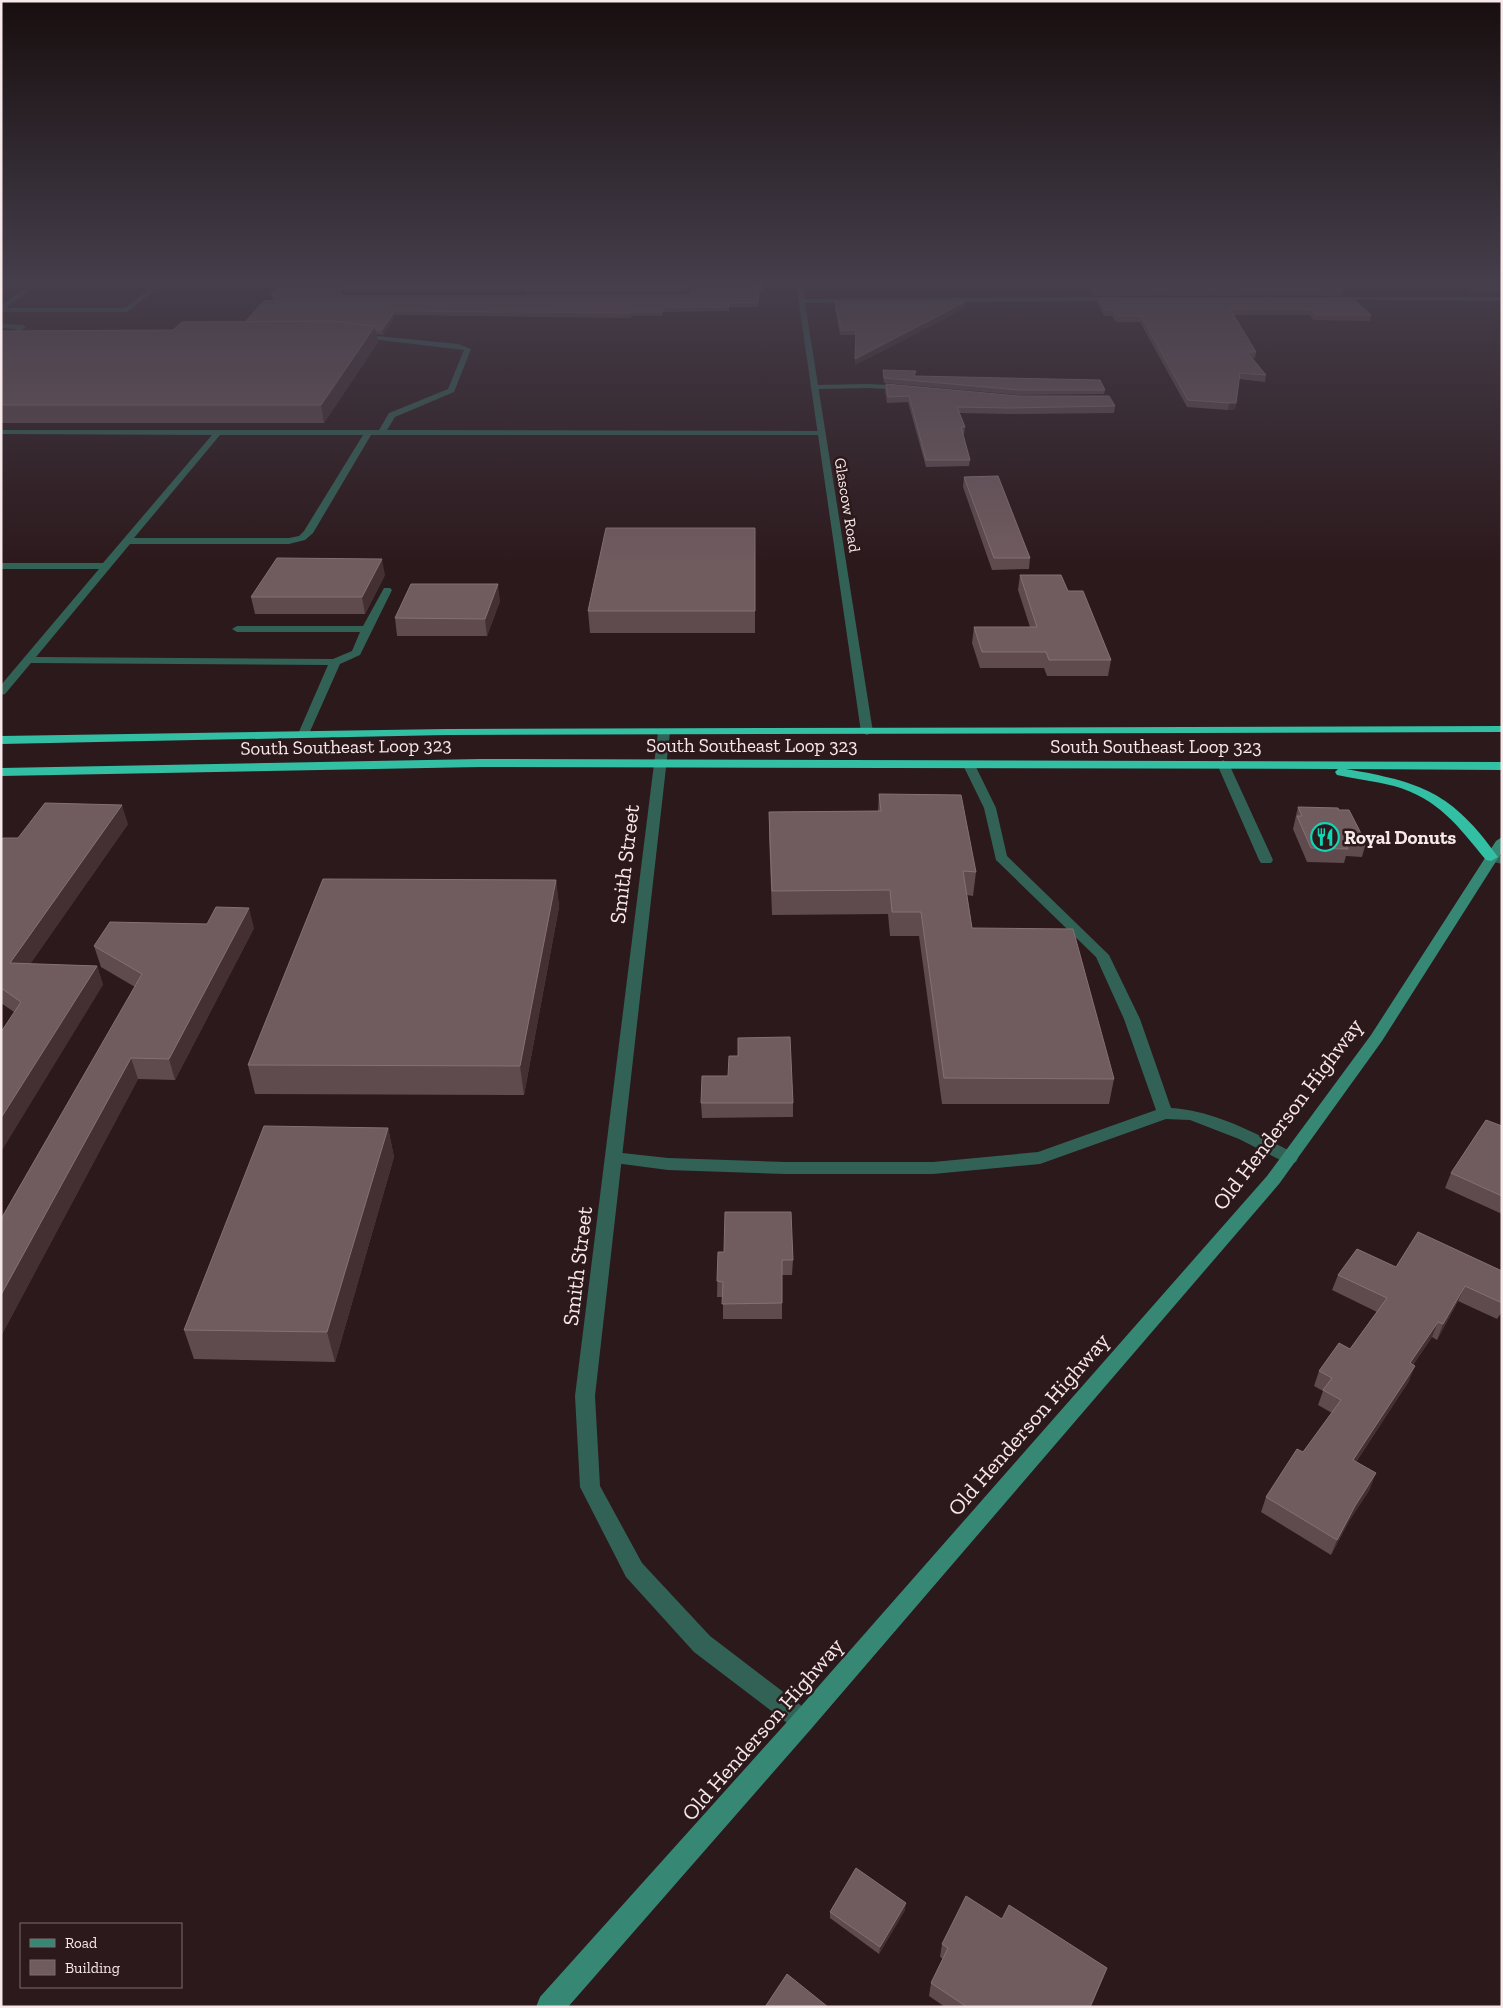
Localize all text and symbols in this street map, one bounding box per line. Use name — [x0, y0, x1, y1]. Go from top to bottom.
street label: Glascow Road — [831, 456, 864, 554]
street label: South Southeast Loop 323 — [240, 733, 452, 760]
street label: South Southeast Loop 323 — [646, 734, 858, 757]
street label: South Southeast Loop 323 — [1050, 735, 1262, 758]
street label: Smith Street — [604, 802, 645, 925]
restaurant icon: Royal Donuts — [1310, 822, 1340, 852]
place label: Royal Donuts — [1344, 826, 1456, 849]
street label: Old Henderson Highway — [1207, 1013, 1369, 1215]
street label: Smith Street — [557, 1204, 598, 1327]
street label: Old Henderson Highway — [942, 1327, 1115, 1521]
street label: Old Henderson Highway — [676, 1632, 849, 1826]
legend — [20, 1923, 182, 1988]
text: Road — [65, 1934, 98, 1952]
text: Building — [65, 1959, 120, 1977]

